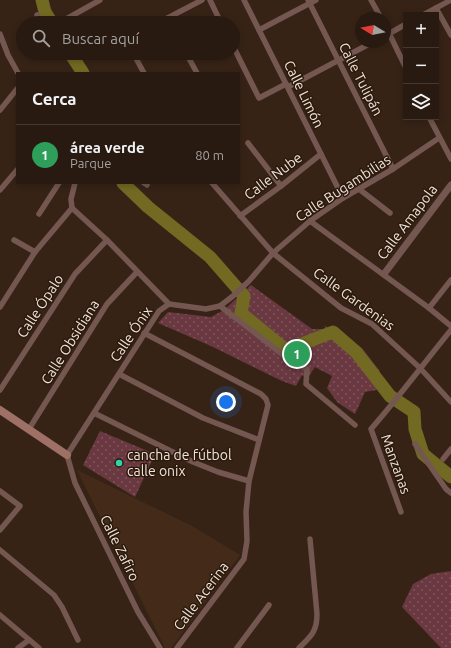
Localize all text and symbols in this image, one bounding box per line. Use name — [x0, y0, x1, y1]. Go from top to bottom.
north arrow — [355, 12, 391, 48]
map controls — [403, 12, 439, 120]
button: + — [403, 12, 439, 48]
search box — [16, 16, 240, 60]
icon: search — [30, 27, 52, 49]
text: Buscar aquí — [62, 30, 139, 47]
street label: Calle Tulipán — [336, 40, 386, 118]
button: − — [403, 48, 439, 84]
street label: Calle Limón — [281, 58, 327, 130]
button: layers — [403, 84, 439, 120]
text: Cerca — [32, 89, 77, 108]
text: área verde — [70, 139, 145, 156]
text: 1 — [41, 148, 49, 162]
text: 80 m — [195, 148, 224, 162]
street label: Calle Nube — [241, 149, 305, 203]
street label: Calle Bugambilias — [292, 151, 394, 225]
text: Parque — [70, 156, 111, 170]
street label: Calle Amapola — [374, 181, 440, 263]
street label: Calle Gardenias — [310, 264, 398, 334]
street label: Calle Ópalo — [13, 271, 66, 341]
street label: Calle Obsidiana — [38, 297, 102, 387]
street label: Calle Ónix — [106, 303, 155, 365]
pin: 1 — [284, 339, 310, 369]
your location — [216, 392, 236, 412]
street label: Manzanas — [378, 432, 414, 496]
place label: cancha de fútbol calle onix — [127, 447, 232, 479]
marker: cancha de fútbol calle onix — [114, 458, 124, 468]
street label: Calle Zafiro — [97, 512, 143, 584]
street label: Calle Acerina — [170, 559, 232, 633]

